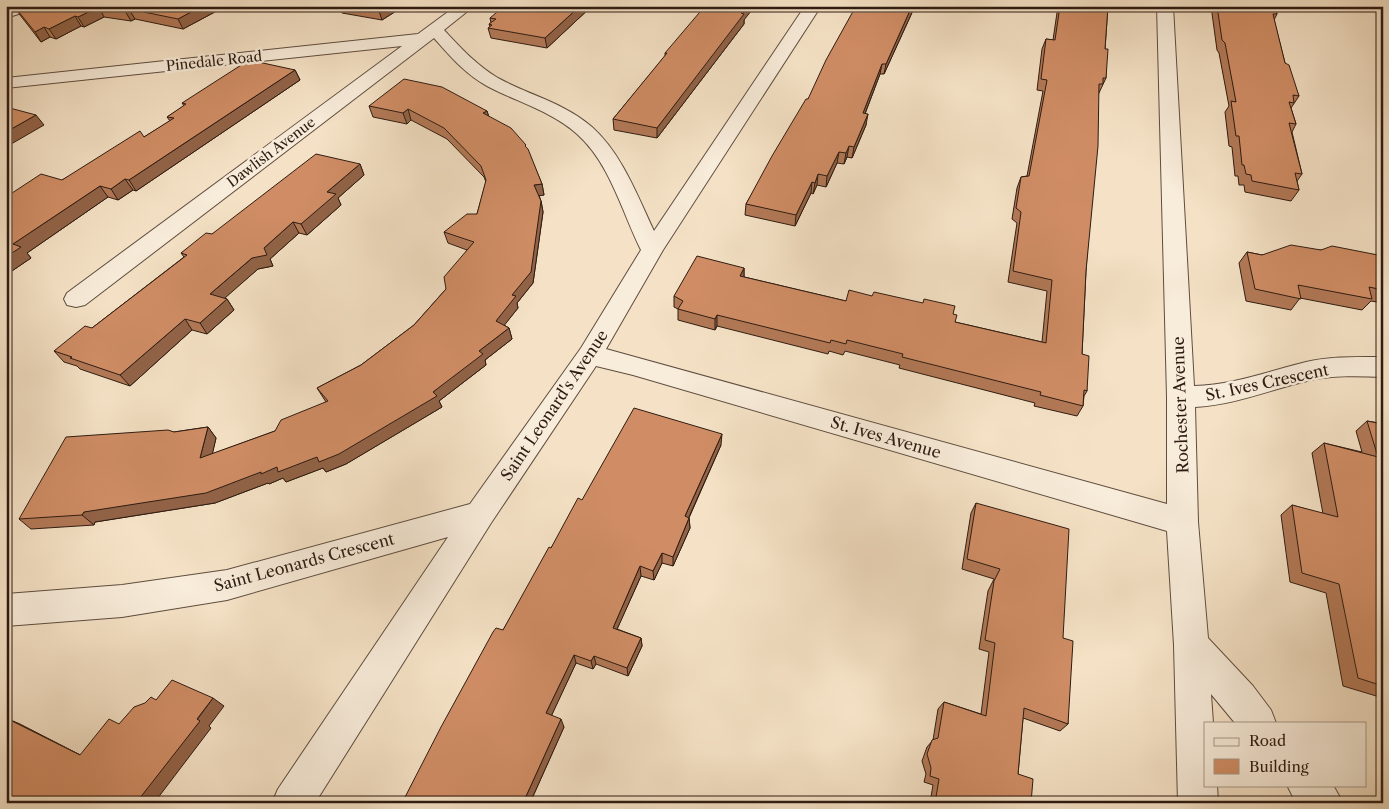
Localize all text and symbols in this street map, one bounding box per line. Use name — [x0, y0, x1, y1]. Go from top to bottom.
street label: Pinedale Road — [165, 47, 263, 75]
street label: Dawlish Avenue — [223, 113, 319, 191]
street label: Saint Leonard's Avenue — [496, 326, 612, 484]
street label: Rochester Avenue — [1168, 336, 1192, 474]
street label: St. Ives Crescent — [1204, 359, 1331, 405]
street label: St. Ives Avenue — [828, 412, 944, 462]
street label: Saint Leonards Crescent — [212, 528, 397, 596]
legend — [1204, 722, 1366, 786]
text: Road — [1249, 731, 1286, 750]
text: Building — [1249, 757, 1309, 776]

